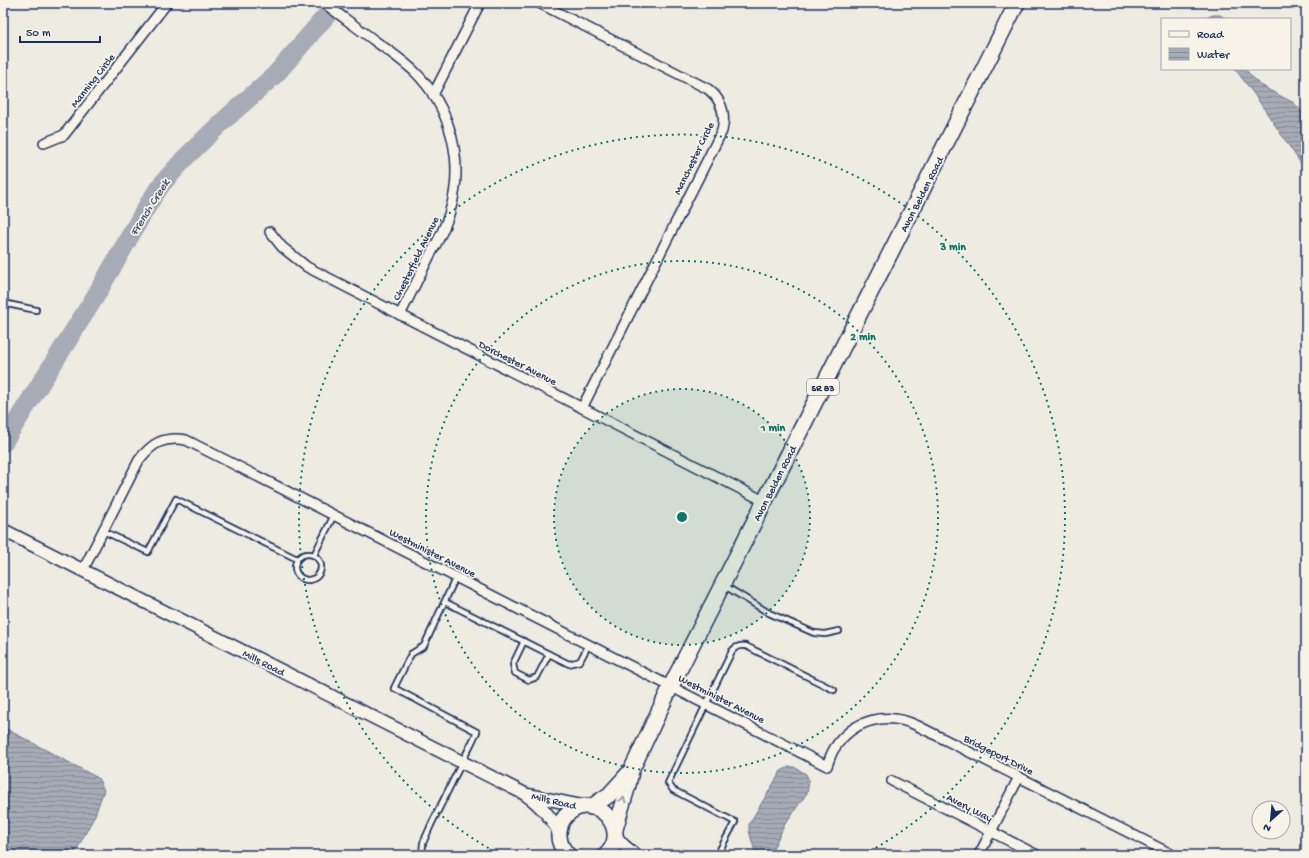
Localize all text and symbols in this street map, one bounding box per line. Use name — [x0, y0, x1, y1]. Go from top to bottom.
scale bar — [20, 18, 100, 44]
legend — [1161, 18, 1291, 70]
text: 50 m — [26, 27, 51, 41]
text: Road — [1197, 29, 1224, 43]
text: Water — [1197, 49, 1231, 63]
street label: Manning Circle — [69, 52, 118, 110]
street label: Manchester Circle — [672, 120, 718, 197]
street label: Avon Belden Road — [899, 154, 948, 234]
water label: French Creek — [128, 176, 174, 239]
street label: Chesterfield Avenue — [390, 214, 442, 303]
text: 3 min — [939, 241, 966, 255]
text: 2 min — [850, 331, 876, 345]
street label: Dorchester Avenue — [475, 338, 558, 389]
road number: SR 83 — [807, 379, 839, 395]
text: 1 min — [760, 422, 786, 436]
street label: Avon Belden Road — [752, 443, 801, 523]
centre of rings — [675, 510, 689, 524]
street label: Westminister Avenue — [387, 527, 478, 581]
street label: Mills Road — [240, 648, 287, 680]
street label: Westminister Avenue — [676, 673, 767, 727]
street label: Bridgeport Drive — [960, 733, 1035, 779]
street label: Mills Road — [530, 791, 579, 813]
street label: Avery Way — [944, 792, 995, 826]
one-way arrow — [619, 797, 627, 804]
north arrow — [1251, 800, 1291, 840]
text: N — [1261, 820, 1273, 834]

